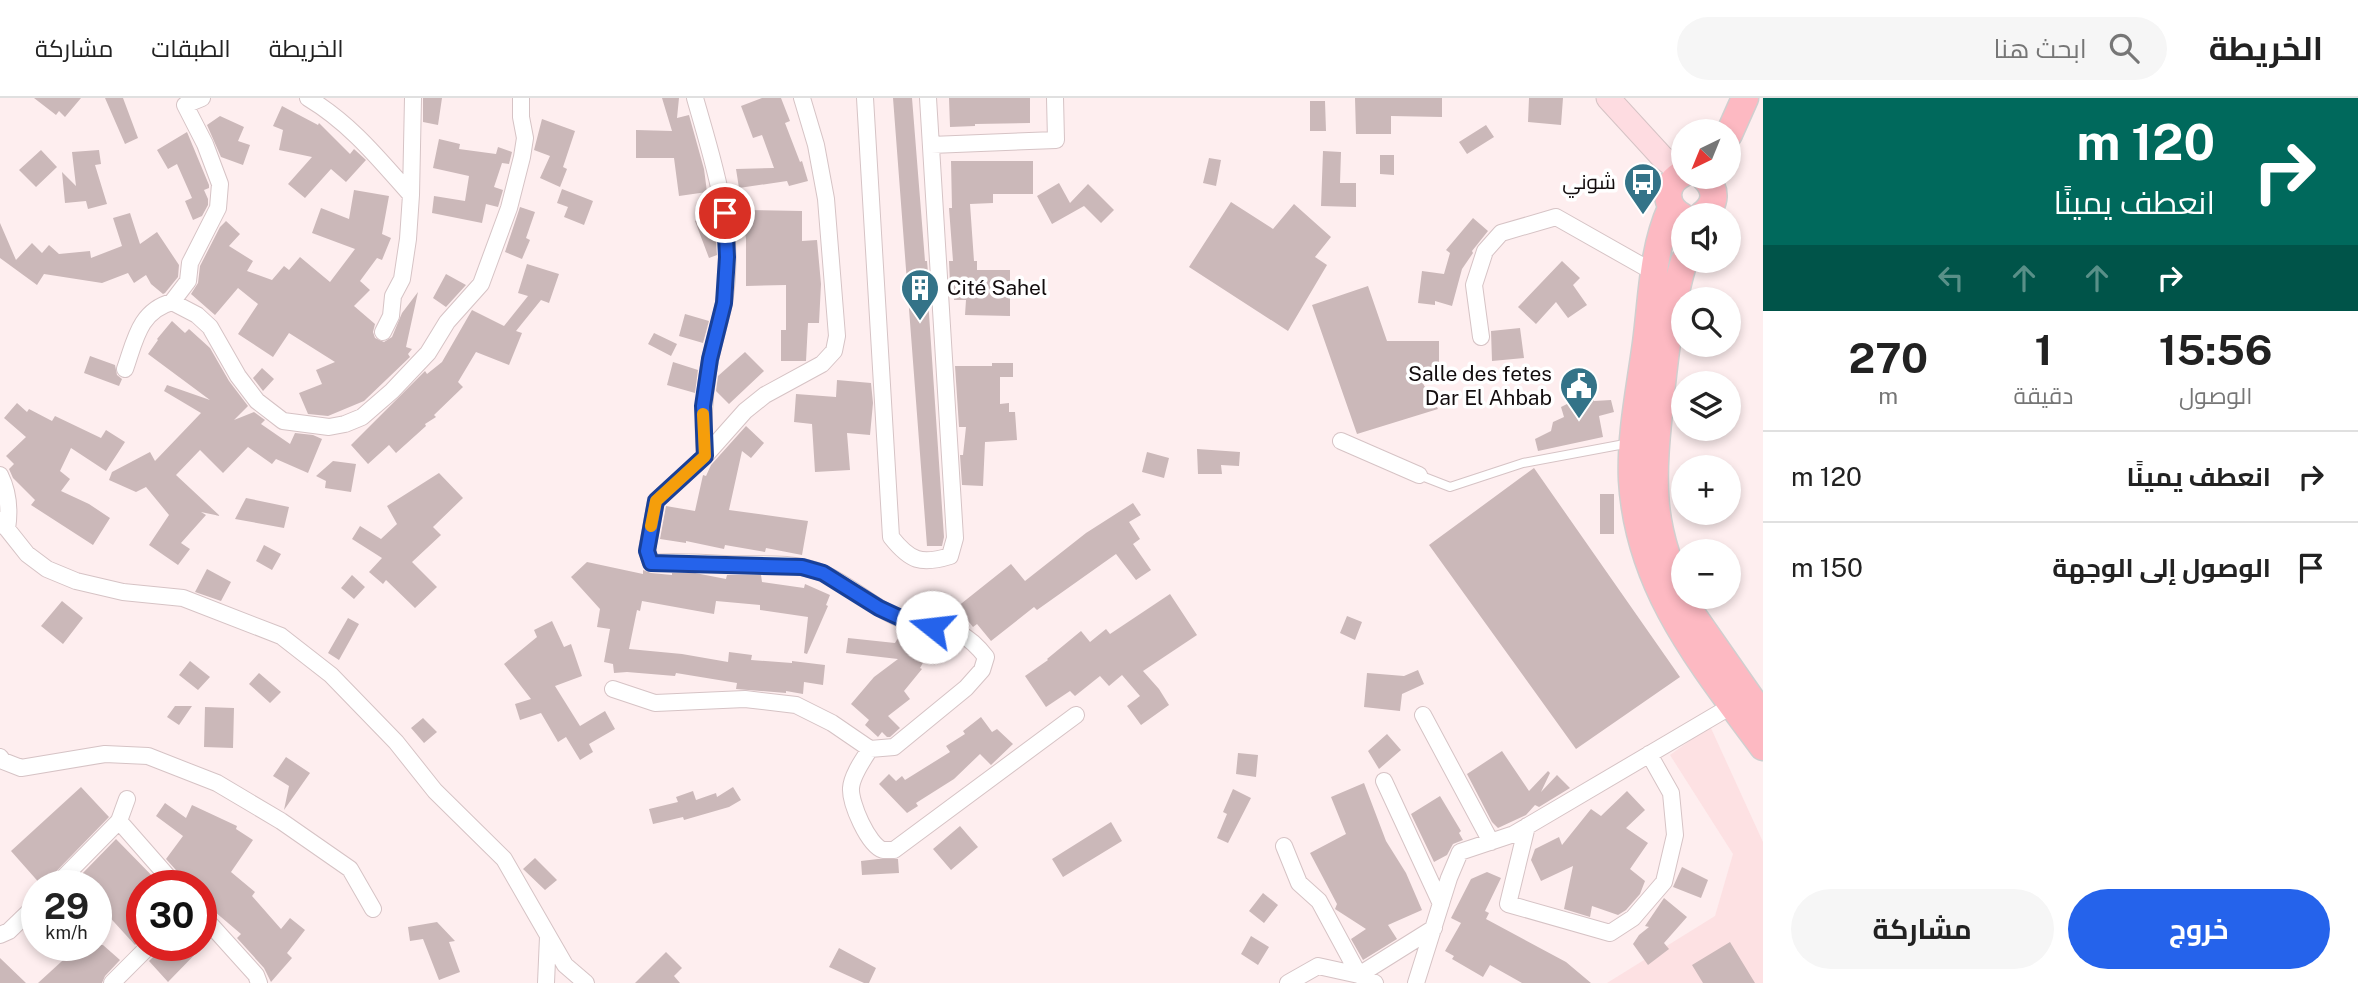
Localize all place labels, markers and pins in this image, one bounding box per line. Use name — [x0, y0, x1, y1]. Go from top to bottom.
bus stop icon: شوني — [1622, 161, 1664, 216]
place label: شوني — [1562, 169, 1616, 198]
pin — [695, 183, 755, 243]
building icon: Cité Sahel — [899, 267, 941, 322]
place label: Cité Sahel — [947, 275, 1047, 300]
place label: Salle des fetes Dar El Ahbab — [1408, 361, 1552, 410]
public building icon: Salle des fetes Dar El Ahbab — [1558, 365, 1600, 420]

